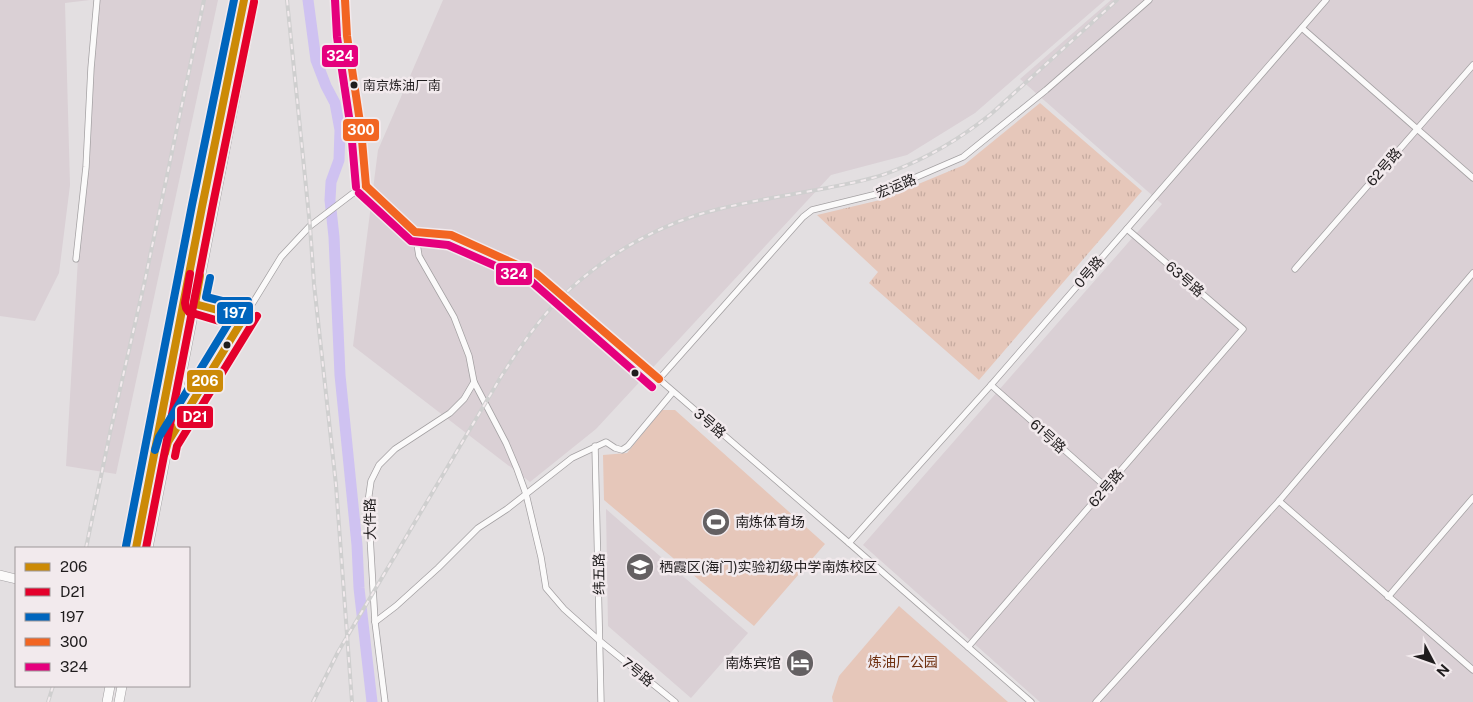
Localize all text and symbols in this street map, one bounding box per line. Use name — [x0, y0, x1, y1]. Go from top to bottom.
line badge: 324 — [321, 44, 359, 68]
text: 324 — [326, 48, 354, 64]
place label: 南京炼油厂南 — [363, 78, 441, 93]
marker: 南京炼油厂南 — [349, 80, 359, 90]
line badge: 300 — [342, 118, 380, 142]
text: 300 — [347, 122, 375, 138]
street label: 62号路 — [1363, 145, 1405, 189]
street label: 宏运路 — [874, 171, 918, 201]
street label: 0号路 — [1071, 253, 1107, 291]
street label: 63号路 — [1163, 258, 1207, 300]
line badge: 324 — [495, 262, 533, 286]
text: 324 — [500, 266, 528, 282]
line badge: 197 — [216, 301, 254, 325]
text: 197 — [223, 305, 247, 321]
unlabelled marker — [222, 340, 232, 350]
unlabelled marker — [630, 368, 640, 378]
line badge: 206 — [186, 369, 224, 393]
text: 206 — [191, 373, 219, 389]
line badge: D21 — [176, 405, 214, 429]
street label: 3号路 — [691, 405, 729, 441]
text: D21 — [183, 409, 207, 425]
street label: 61号路 — [1027, 416, 1069, 456]
street label: 62号路 — [1085, 466, 1127, 510]
street label: 大件路 — [362, 498, 378, 540]
sports icon: 南炼体育场 — [701, 507, 731, 537]
place label: 南炼体育场 — [735, 514, 805, 530]
legend — [15, 547, 190, 687]
school or university icon: 栖霞区(海门)实验初级中学南炼校区 — [625, 552, 655, 582]
street label: 纬五路 — [591, 553, 607, 595]
text: 206 — [60, 558, 87, 575]
place label: 栖霞区(海门)实验初级中学南炼校区 — [659, 559, 878, 575]
text: D21 — [60, 583, 85, 600]
text: 197 — [60, 608, 84, 625]
text: 300 — [60, 633, 88, 650]
north arrow — [1408, 637, 1458, 687]
hotel icon: 南炼宾馆 — [785, 648, 815, 678]
street label: 7号路 — [619, 654, 657, 690]
park label: 炼油厂公园 — [868, 654, 938, 670]
place label: 南炼宾馆 — [725, 655, 781, 671]
text: 324 — [60, 658, 88, 675]
text: N — [1433, 661, 1452, 680]

